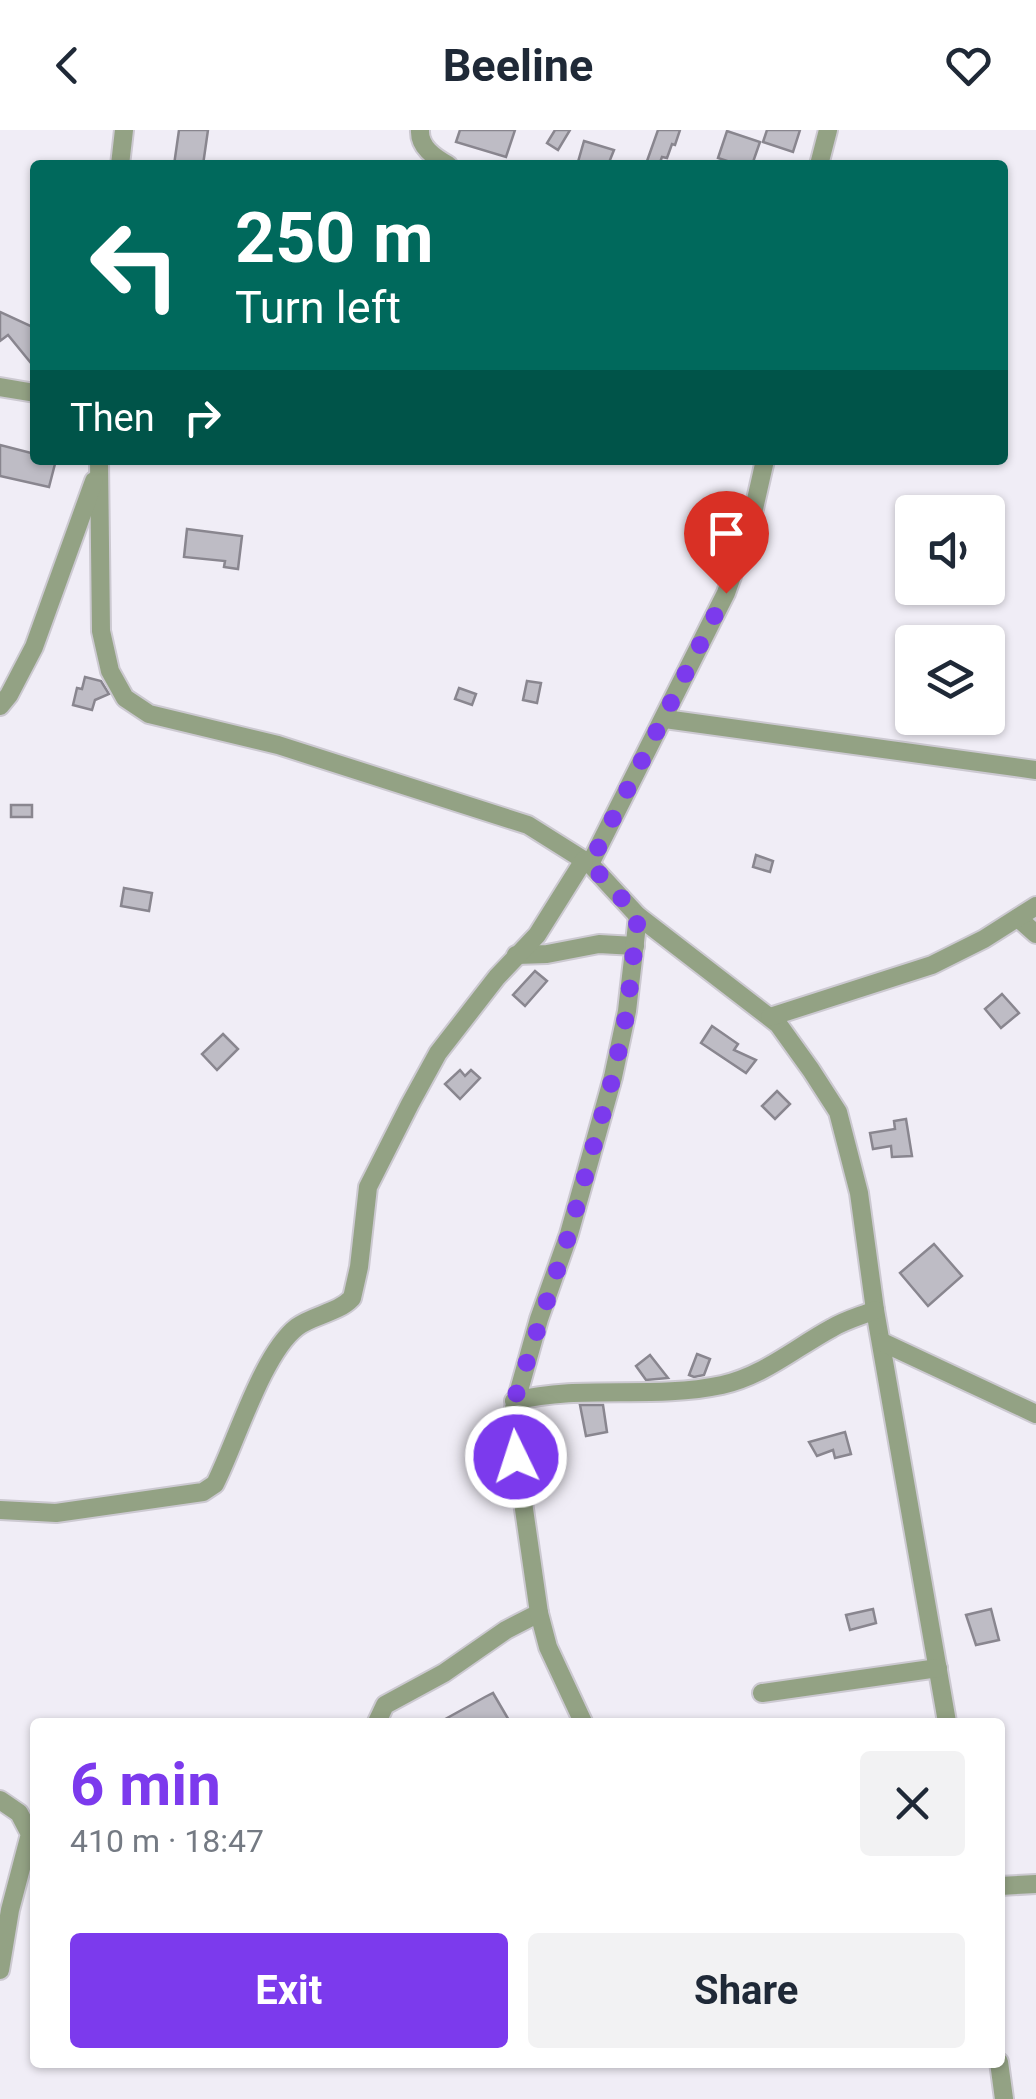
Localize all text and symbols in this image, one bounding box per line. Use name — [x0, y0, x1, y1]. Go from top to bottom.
icon: back — [40, 38, 95, 93]
icon: heart — [941, 38, 996, 93]
text: Beeline — [443, 39, 593, 92]
text: 250 m — [235, 197, 434, 279]
icon: left — [70, 200, 200, 330]
text: Turn left — [235, 281, 401, 334]
icon: right — [175, 390, 230, 445]
text: Then — [70, 396, 155, 440]
pin — [684, 491, 769, 594]
map controls — [895, 495, 1005, 735]
button: sound — [895, 495, 1005, 605]
icon: arrive — [699, 506, 754, 561]
button: layers — [895, 625, 1005, 735]
position arrow — [464, 1405, 568, 1509]
text: 6 min — [70, 1749, 221, 1820]
button: close — [860, 1751, 965, 1856]
text: 410 m · 18:47 — [70, 1822, 264, 1860]
button: Exit — [70, 1933, 508, 2048]
button: Share — [528, 1933, 965, 2048]

